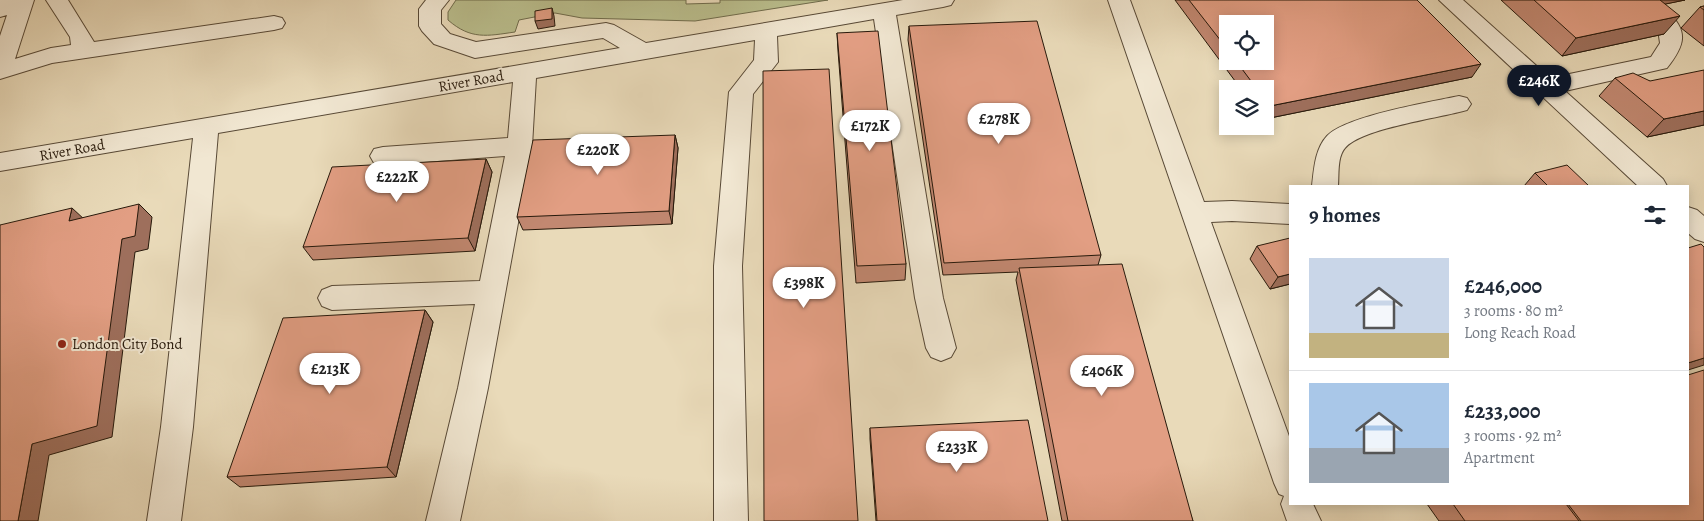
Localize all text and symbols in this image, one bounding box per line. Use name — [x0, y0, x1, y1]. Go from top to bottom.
map controls — [1219, 15, 1274, 135]
button: locate — [1219, 15, 1274, 70]
pin: £246K — [1504, 64, 1574, 107]
street label: River Road — [437, 65, 506, 97]
text: £246K — [1518, 70, 1560, 92]
button: layers — [1219, 80, 1274, 135]
pin: £278K — [964, 102, 1034, 145]
text: £278K — [978, 108, 1020, 130]
pin: £172K — [835, 110, 905, 152]
text: £172K — [850, 115, 890, 137]
street label: River Road — [38, 134, 107, 166]
pin: £220K — [563, 134, 633, 176]
text: £220K — [577, 139, 619, 161]
pin: £222K — [362, 160, 432, 203]
text: £222K — [376, 166, 418, 188]
text: 9 homes — [1309, 201, 1380, 229]
icon: filters — [1641, 201, 1669, 229]
pin: £398K — [769, 266, 839, 309]
text: £398K — [784, 272, 824, 294]
text: £246,000 — [1464, 272, 1542, 300]
icon: home — [1349, 278, 1409, 338]
text: 3 rooms · 80 m² — [1464, 300, 1563, 322]
text: Long Reach Road — [1464, 322, 1576, 344]
place label: London City Bond — [72, 334, 183, 354]
marker: London City Bond — [56, 338, 68, 350]
pin: £213K — [295, 352, 365, 395]
pin: £406K — [1067, 354, 1137, 397]
text: £213K — [310, 358, 350, 380]
text: £406K — [1081, 360, 1123, 382]
text: £233,000 — [1464, 397, 1540, 425]
icon: home — [1349, 403, 1409, 463]
text: 3 rooms · 92 m² — [1464, 425, 1562, 447]
pin: £233K — [922, 430, 992, 473]
text: £233K — [937, 436, 977, 458]
text: Apartment — [1464, 447, 1535, 469]

